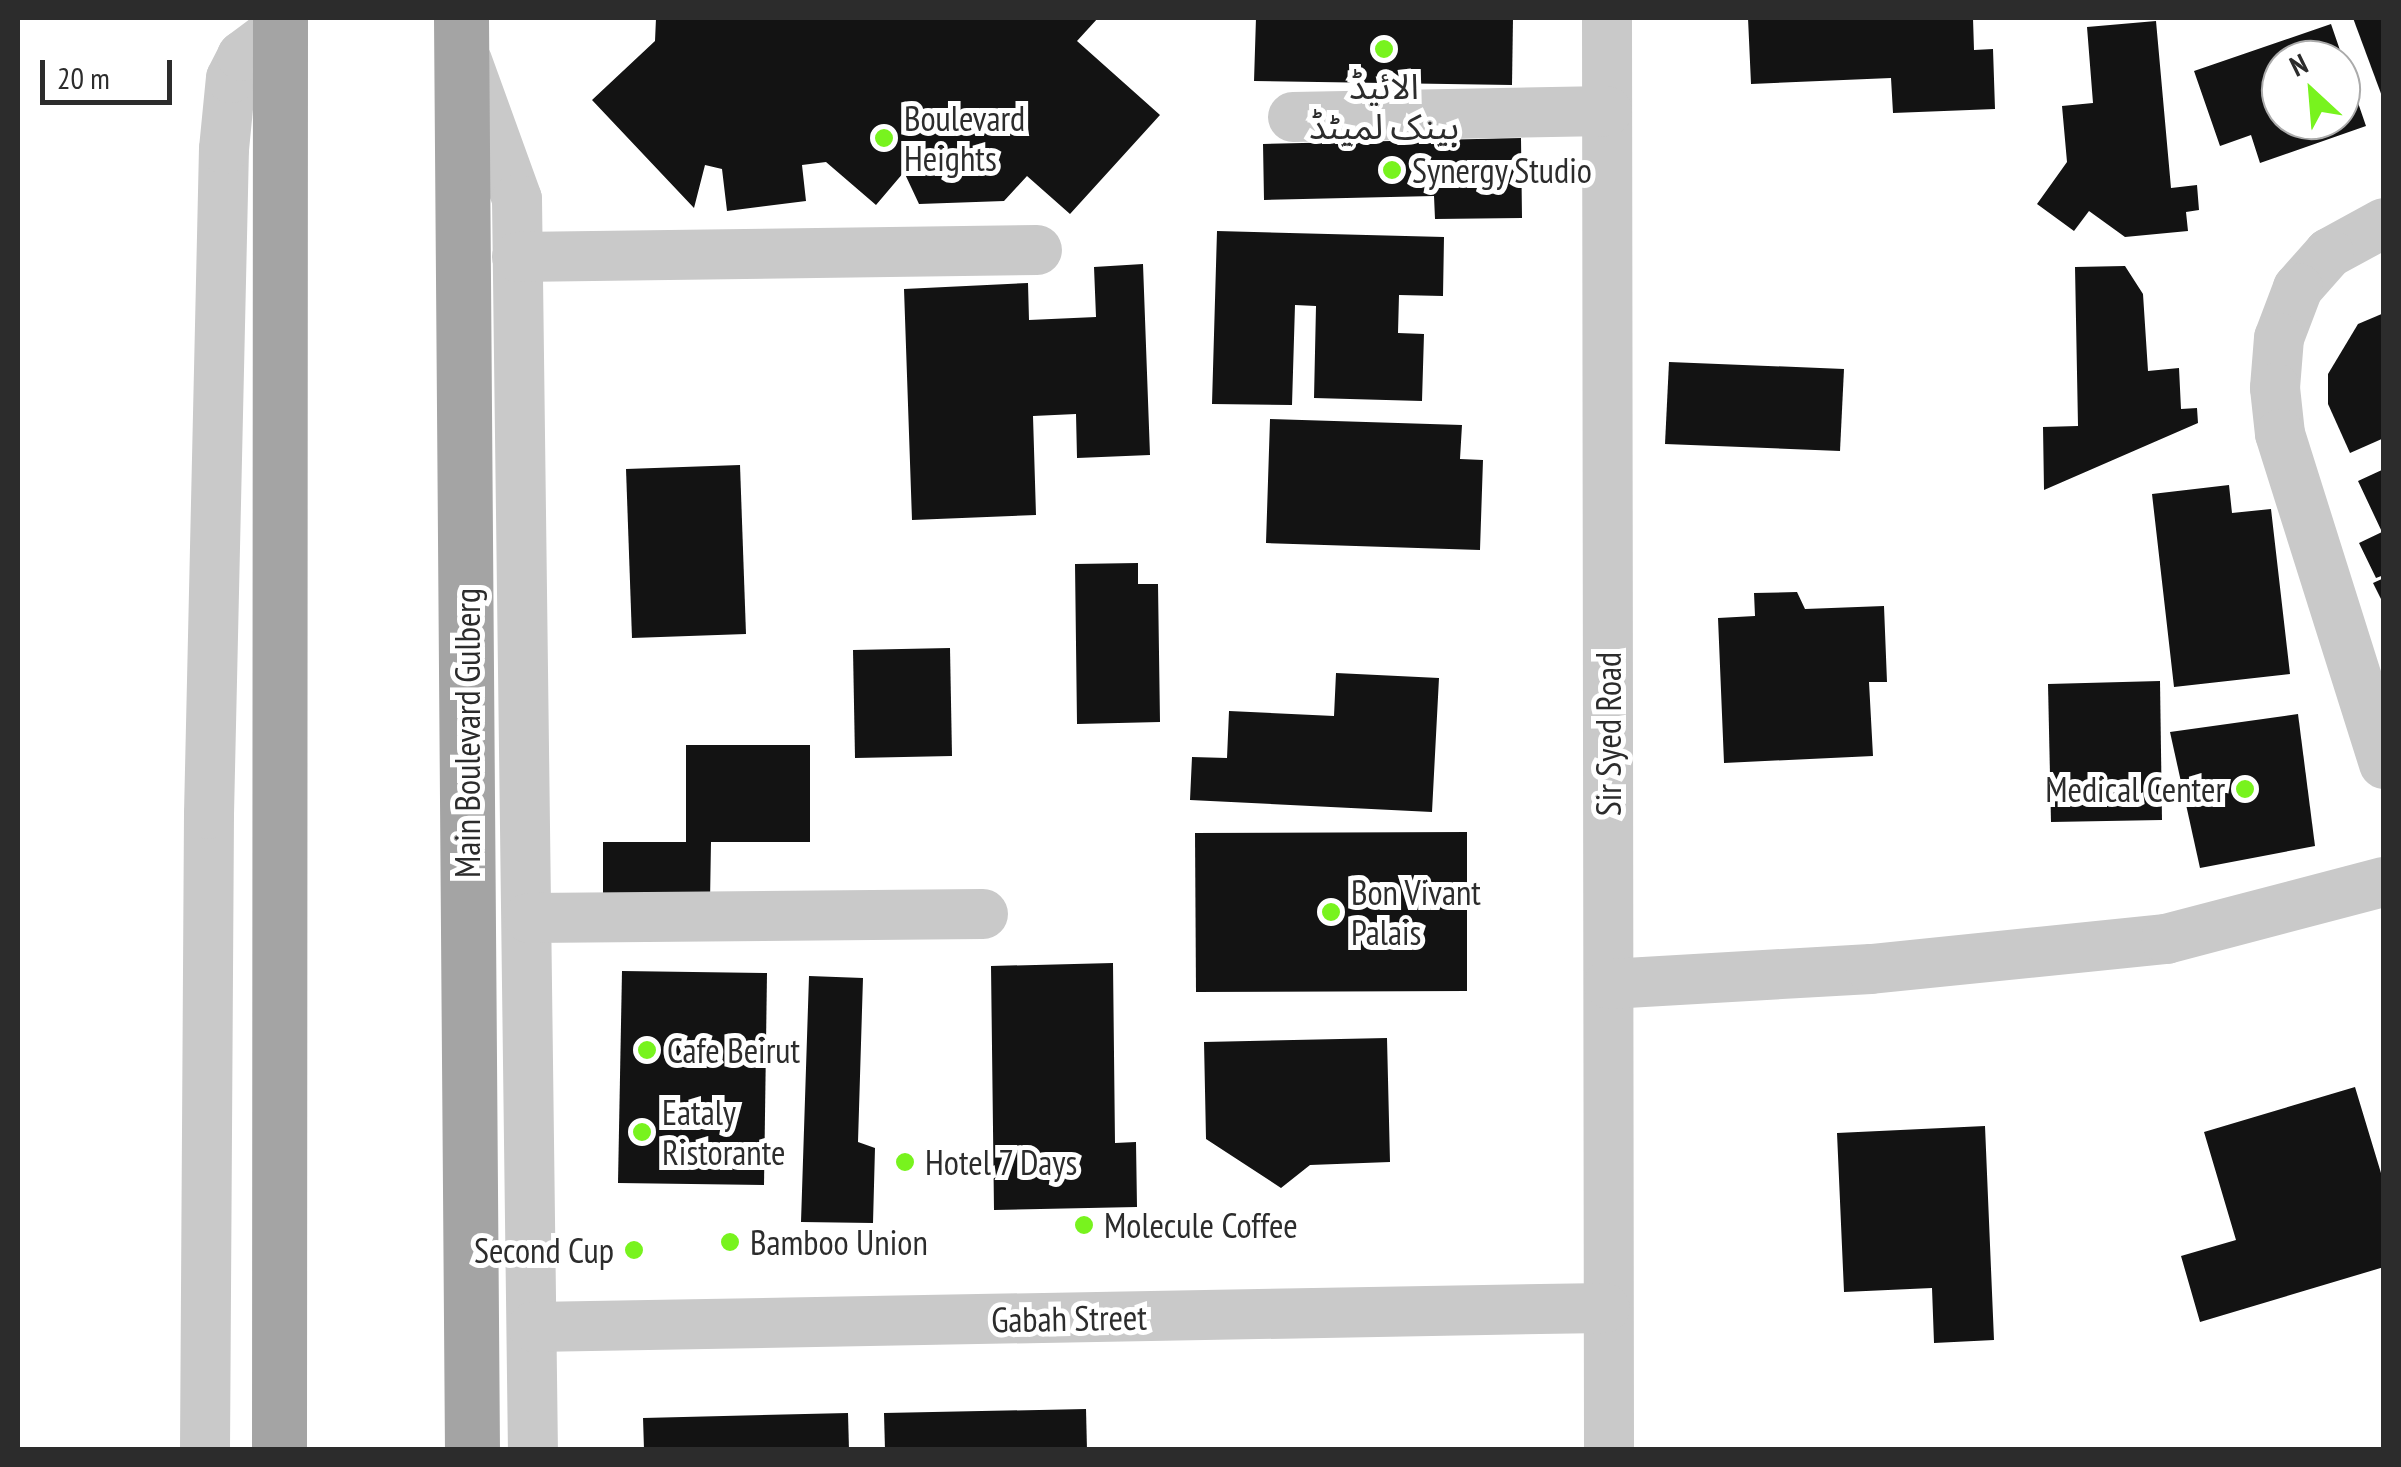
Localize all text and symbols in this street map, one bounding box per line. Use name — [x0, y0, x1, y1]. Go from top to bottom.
marker: الائیڈ بینک لمیٹڈ — [1373, 38, 1395, 60]
scale bar — [45, 40, 178, 102]
north arrow — [2261, 40, 2361, 140]
text: N — [2284, 44, 2313, 84]
text: 20 m — [57, 58, 110, 97]
place label: الائیڈ بینک لمیٹڈ — [1309, 65, 1459, 147]
place label: Boulevard Heights — [904, 97, 1025, 179]
marker: Boulevard Heights — [873, 127, 895, 149]
place label: Synergy Studio — [1412, 149, 1593, 191]
marker: Synergy Studio — [1381, 159, 1403, 181]
street label: Main Boulevard Gulberg — [446, 588, 488, 878]
street label: Sir Syed Road — [1587, 652, 1629, 816]
place label: Medical Center — [2045, 768, 2225, 810]
marker: Medical Center — [2234, 778, 2256, 800]
place label: Bon Vivant Palais — [1351, 871, 1482, 953]
marker: Bon Vivant Palais — [1320, 901, 1342, 923]
place label: Cafe Beirut — [667, 1029, 800, 1071]
marker: Cafe Beirut — [636, 1039, 658, 1061]
place label: Eataly Ristorante — [662, 1091, 785, 1173]
marker: Eataly Ristorante — [631, 1121, 653, 1143]
place label: Hotel 7 Days — [925, 1141, 1079, 1183]
marker: Hotel 7 Days — [894, 1151, 916, 1173]
place label: Molecule Coffee — [1104, 1204, 1298, 1246]
marker: Molecule Coffee — [1073, 1214, 1095, 1236]
place label: Bamboo Union — [750, 1221, 928, 1263]
place label: Second Cup — [474, 1229, 614, 1271]
marker: Bamboo Union — [719, 1231, 741, 1253]
marker: Second Cup — [623, 1239, 645, 1261]
street label: Gabah Street — [991, 1296, 1147, 1340]

